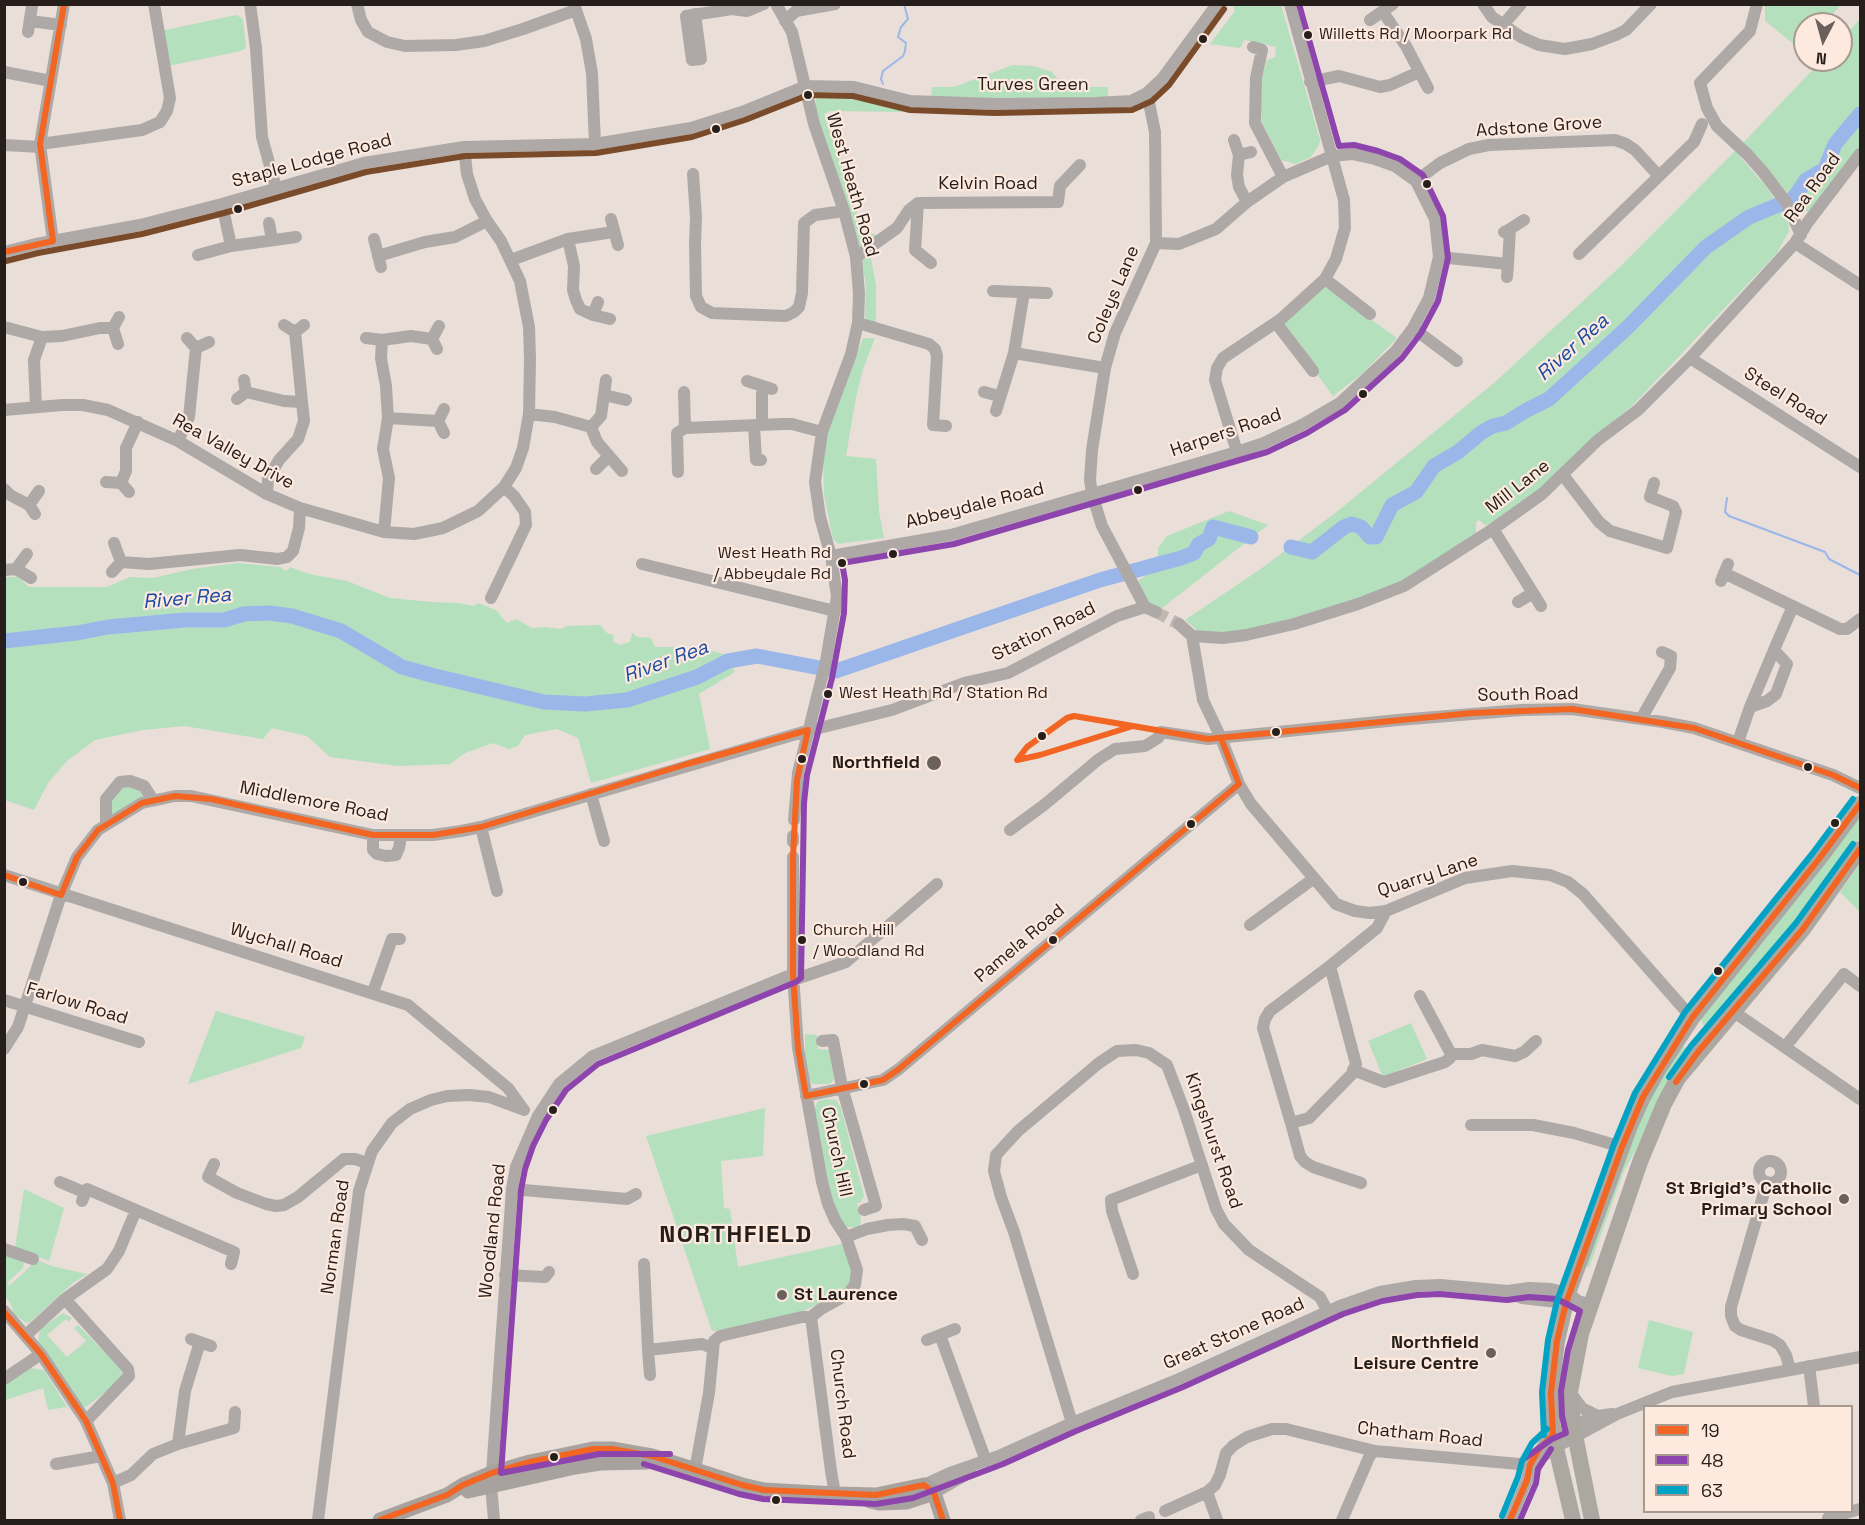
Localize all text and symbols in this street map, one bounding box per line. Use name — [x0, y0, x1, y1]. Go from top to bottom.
north arrow — [1793, 12, 1853, 72]
place label: Willetts Rd / Moorpark Rd — [1319, 25, 1512, 45]
marker: Willetts Rd / Moorpark Rd — [1302, 29, 1314, 41]
unlabelled marker — [1197, 33, 1209, 45]
text: N — [1815, 47, 1828, 69]
street label: Turves Green — [977, 74, 1089, 96]
unlabelled marker — [802, 89, 814, 101]
street label: West Heath Road — [821, 111, 883, 259]
street label: Adstone Grove — [1475, 112, 1603, 142]
unlabelled marker — [710, 123, 722, 135]
street label: Staple Lodge Road — [230, 129, 394, 193]
street label: Rea Road — [1780, 149, 1846, 227]
street label: Kelvin Road — [938, 173, 1038, 195]
unlabelled marker — [1421, 178, 1433, 190]
unlabelled marker — [232, 203, 244, 215]
street label: Coleys Lane — [1084, 243, 1144, 347]
water label: River Rea — [1532, 310, 1614, 386]
street label: Steel Road — [1740, 363, 1830, 431]
unlabelled marker — [1357, 388, 1369, 400]
street label: Harpers Road — [1168, 404, 1284, 462]
street label: Rea Valley Drive — [168, 410, 298, 494]
street label: Mill Lane — [1482, 455, 1554, 519]
street label: Abbeydale Road — [903, 478, 1047, 534]
unlabelled marker — [1132, 484, 1144, 496]
place label: West Heath Rd / Abbeydale Rd — [714, 544, 831, 582]
unlabelled marker — [887, 548, 899, 560]
marker: West Heath Rd / Abbeydale Rd — [836, 557, 848, 569]
water label: River Rea — [142, 583, 232, 615]
street label: Station Road — [989, 598, 1099, 666]
water label: River Rea — [620, 636, 712, 688]
street label: South Road — [1477, 683, 1579, 707]
place label: West Heath Rd / Station Rd — [839, 684, 1048, 704]
marker: West Heath Rd / Station Rd — [822, 688, 834, 700]
unlabelled marker — [1270, 726, 1282, 738]
unlabelled marker — [1036, 730, 1048, 742]
place label: Northfield — [832, 752, 920, 774]
unlabelled marker — [796, 753, 808, 765]
marker: Northfield — [925, 754, 943, 772]
unlabelled marker — [1802, 761, 1814, 773]
street label: Middlemore Road — [238, 777, 390, 827]
unlabelled marker — [1829, 817, 1841, 829]
unlabelled marker — [1185, 818, 1197, 830]
street label: Quarry Lane — [1375, 850, 1481, 902]
unlabelled marker — [17, 876, 29, 888]
street label: Pamela Road — [971, 900, 1069, 988]
street label: Wychall Road — [227, 919, 345, 973]
place label: Church Hill / Woodland Rd — [813, 921, 925, 959]
marker: Church Hill / Woodland Rd — [796, 934, 808, 946]
unlabelled marker — [1047, 934, 1059, 946]
unlabelled marker — [1712, 965, 1724, 977]
street label: Farlow Road — [23, 978, 131, 1030]
street label: Kingshurst Road — [1180, 1070, 1246, 1212]
unlabelled marker — [858, 1078, 870, 1090]
unlabelled marker — [547, 1104, 559, 1116]
street label: Church Hill — [816, 1105, 856, 1199]
street label: Woodland Road — [475, 1162, 511, 1300]
street label: Norman Road — [317, 1178, 355, 1296]
place label: St Brigid's Catholic Primary School — [1666, 1178, 1832, 1220]
marker: St Brigid's Catholic Primary School — [1837, 1192, 1851, 1206]
district label: NORTHFIELD — [659, 1221, 813, 1249]
place label: St Laurence — [794, 1284, 898, 1306]
marker: St Laurence — [775, 1288, 789, 1302]
street label: Great Stone Road — [1160, 1293, 1308, 1375]
place label: Northfield Leisure Centre — [1354, 1332, 1479, 1374]
marker: Northfield Leisure Centre — [1484, 1346, 1498, 1360]
street label: Church Road — [825, 1348, 859, 1460]
legend — [1643, 1405, 1853, 1513]
street label: Chatham Road — [1356, 1418, 1484, 1452]
text: 19 — [1701, 1419, 1720, 1442]
text: 48 — [1701, 1449, 1723, 1472]
unlabelled marker — [548, 1451, 560, 1463]
text: 63 — [1701, 1479, 1723, 1502]
unlabelled marker — [770, 1494, 782, 1506]

